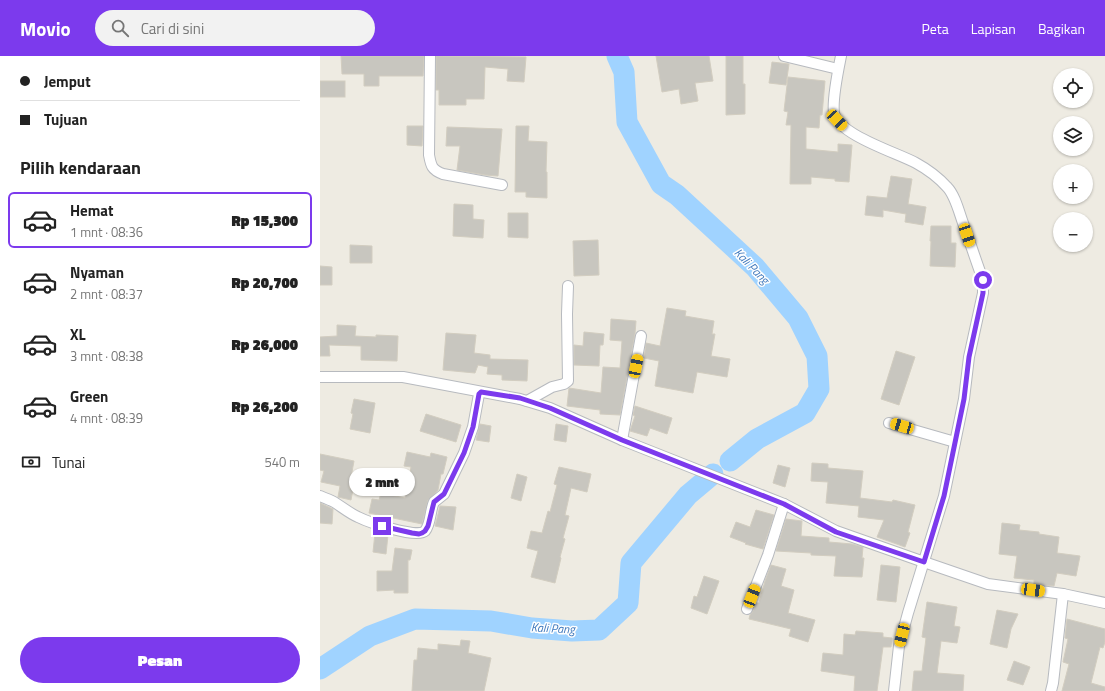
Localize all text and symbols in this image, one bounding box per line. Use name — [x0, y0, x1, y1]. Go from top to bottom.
search box — [95, 10, 375, 46]
text: Movio — [20, 14, 71, 43]
icon: search — [109, 17, 131, 39]
text: Cari di sini — [141, 17, 204, 40]
text: Peta — [921, 18, 949, 39]
text: Lapisan — [971, 18, 1016, 39]
text: Bagikan — [1038, 18, 1085, 39]
map controls — [1053, 68, 1093, 252]
button: locate — [1053, 68, 1093, 108]
text: Jemput — [44, 70, 91, 93]
car — [824, 107, 850, 133]
text: Tujuan — [44, 108, 88, 131]
button: layers — [1053, 116, 1093, 156]
text: Pilih kendaraan — [20, 154, 141, 181]
button: + — [1053, 164, 1093, 204]
text: Hemat — [70, 199, 113, 222]
icon: car — [22, 202, 58, 238]
text: Rp 15,300 — [231, 209, 298, 232]
button: − — [1053, 212, 1093, 252]
text: 1 mnt · 08:36 — [70, 222, 143, 242]
car — [957, 222, 977, 248]
water label: Kali Pang — [730, 244, 775, 289]
text: Nyaman — [70, 261, 124, 284]
icon: car — [22, 264, 58, 300]
text: Rp 20,700 — [231, 271, 298, 294]
route start — [974, 271, 992, 289]
text: 2 mnt · 08:37 — [70, 284, 143, 304]
text: XL — [70, 323, 86, 346]
icon: car — [22, 326, 58, 362]
text: Rp 26,000 — [231, 333, 298, 356]
text: 3 mnt · 08:38 — [70, 346, 143, 366]
car — [628, 353, 644, 379]
text: Green — [70, 385, 108, 408]
icon: car — [22, 388, 58, 424]
text: Rp 26,200 — [231, 395, 298, 418]
text: 4 mnt · 08:39 — [70, 408, 143, 428]
car — [889, 417, 915, 435]
icon: cash — [20, 451, 42, 473]
text: Tunai — [52, 451, 85, 474]
text: 540 m — [264, 452, 300, 472]
callout: 2 mnt — [349, 468, 415, 496]
text: 2 mnt — [365, 472, 399, 492]
route end — [373, 517, 391, 535]
car — [1020, 582, 1046, 598]
car — [742, 583, 762, 609]
water label: Kali Pang — [531, 617, 577, 639]
car — [893, 622, 911, 648]
button: Pesan — [20, 637, 300, 683]

